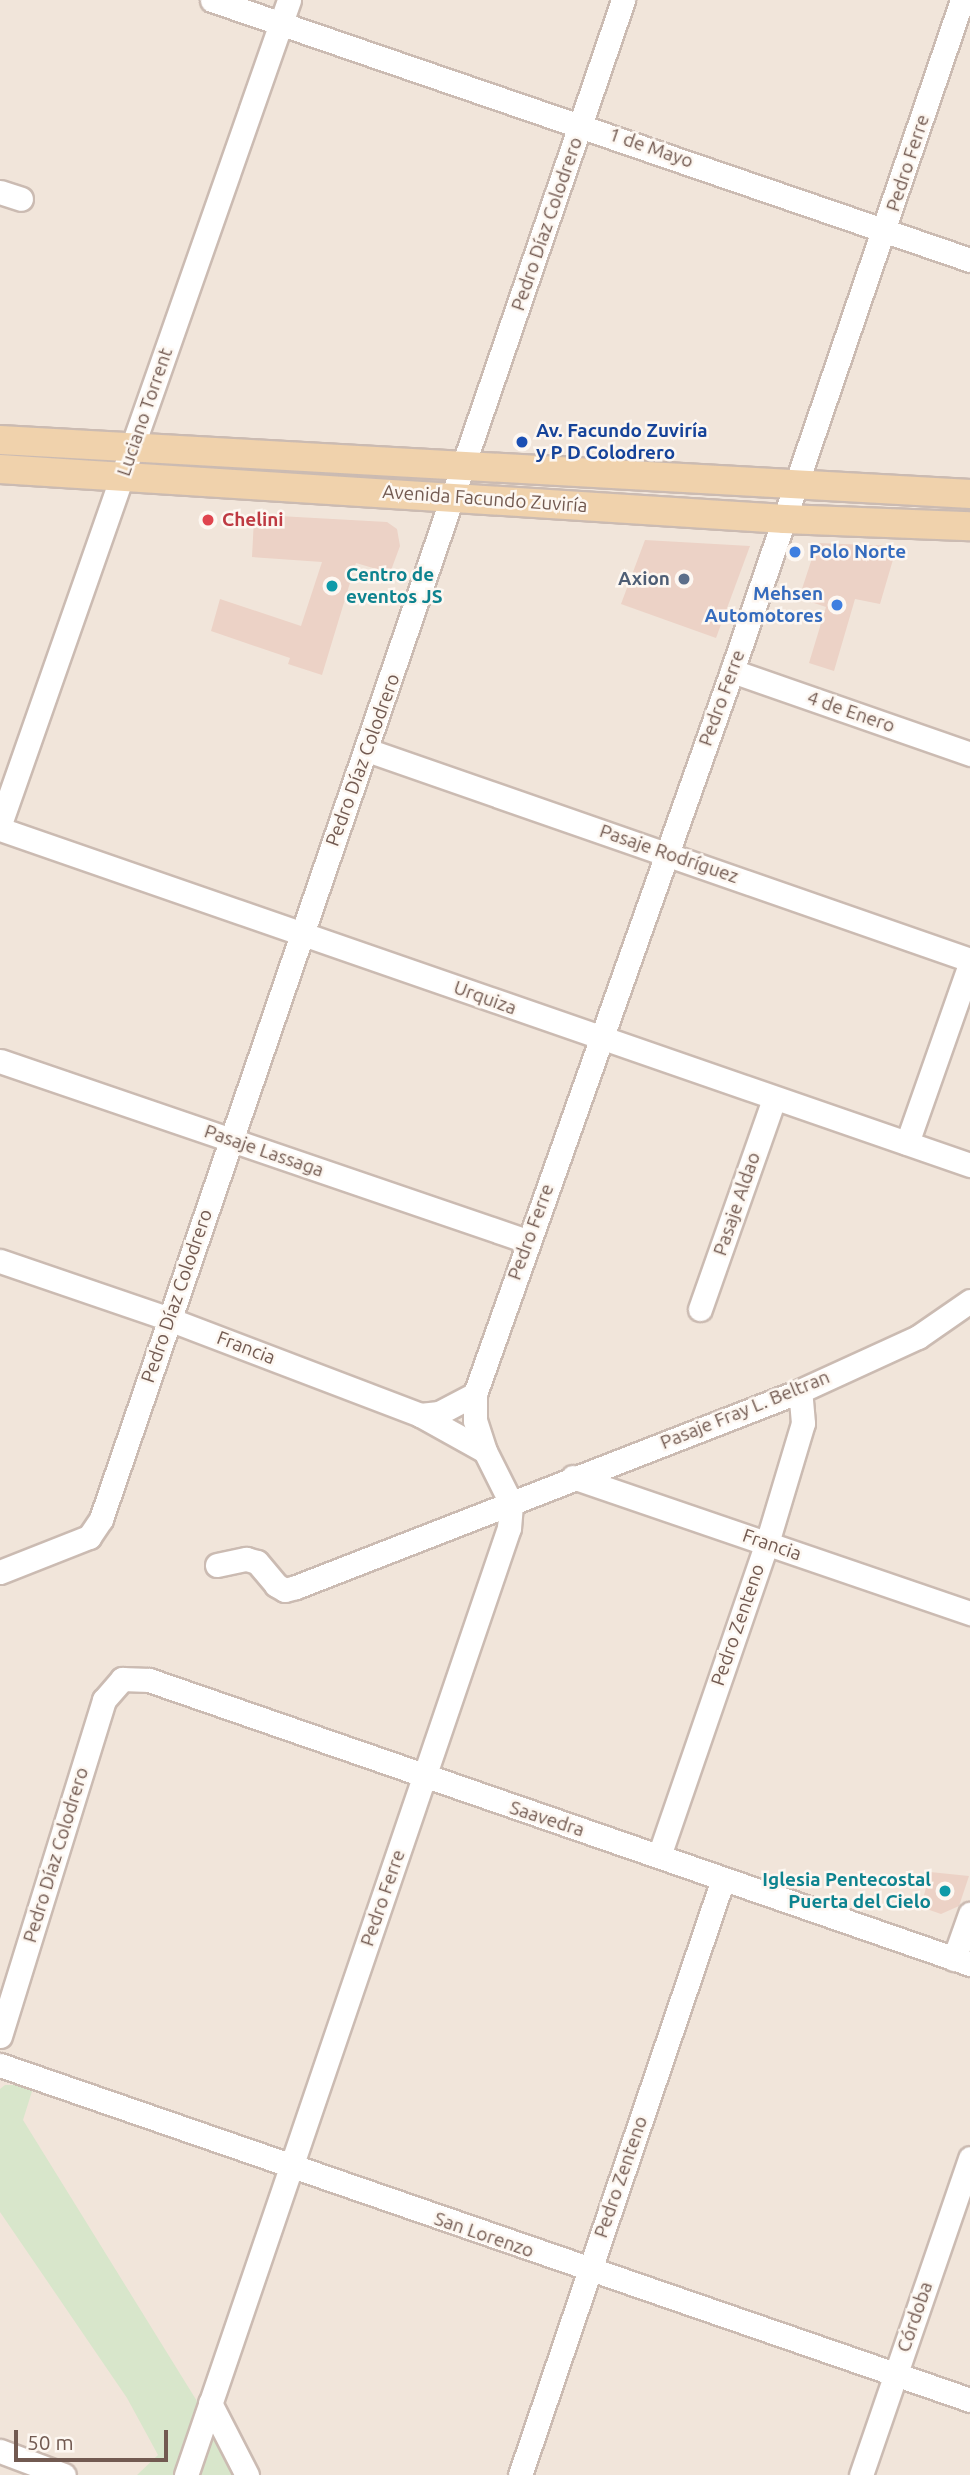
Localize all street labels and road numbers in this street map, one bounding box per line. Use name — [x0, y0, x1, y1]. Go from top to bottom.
street label: Pedro Ferre — [882, 112, 934, 214]
street label: 1 de Mayo — [606, 123, 696, 173]
street label: Pedro Díaz Colodrero — [507, 134, 587, 314]
street label: Luciano Torrent — [112, 345, 178, 479]
street label: Avenida Facundo Zuviría — [382, 480, 588, 518]
street label: Pedro Ferre — [694, 647, 750, 749]
street label: Pedro Díaz Colodrero — [321, 671, 405, 849]
street label: 4 de Enero — [804, 686, 898, 738]
street label: Pasaje Rodríguez — [597, 820, 741, 888]
street label: Urquiza — [450, 976, 520, 1020]
street label: Pasaje Lassaga — [201, 1120, 327, 1182]
street label: Pasaje Aldao — [709, 1149, 765, 1259]
street label: Pedro Ferre — [503, 1181, 559, 1283]
street label: Pedro Díaz Colodrero — [137, 1206, 217, 1386]
street label: Francia — [214, 1326, 278, 1370]
street label: Pasaje Fray L. Beltran — [657, 1366, 833, 1454]
street label: Francia — [740, 1524, 804, 1566]
street label: Pedro Zenteno — [707, 1561, 769, 1689]
street label: Pedro Díaz Colodrero — [18, 1765, 94, 1945]
street label: Saavedra — [507, 1796, 587, 1842]
street label: Pedro Ferre — [356, 1847, 410, 1949]
street label: Pedro Zenteno — [590, 2113, 652, 2241]
street label: San Lorenzo — [431, 2207, 537, 2263]
street label: Córdoba — [892, 2279, 938, 2355]

